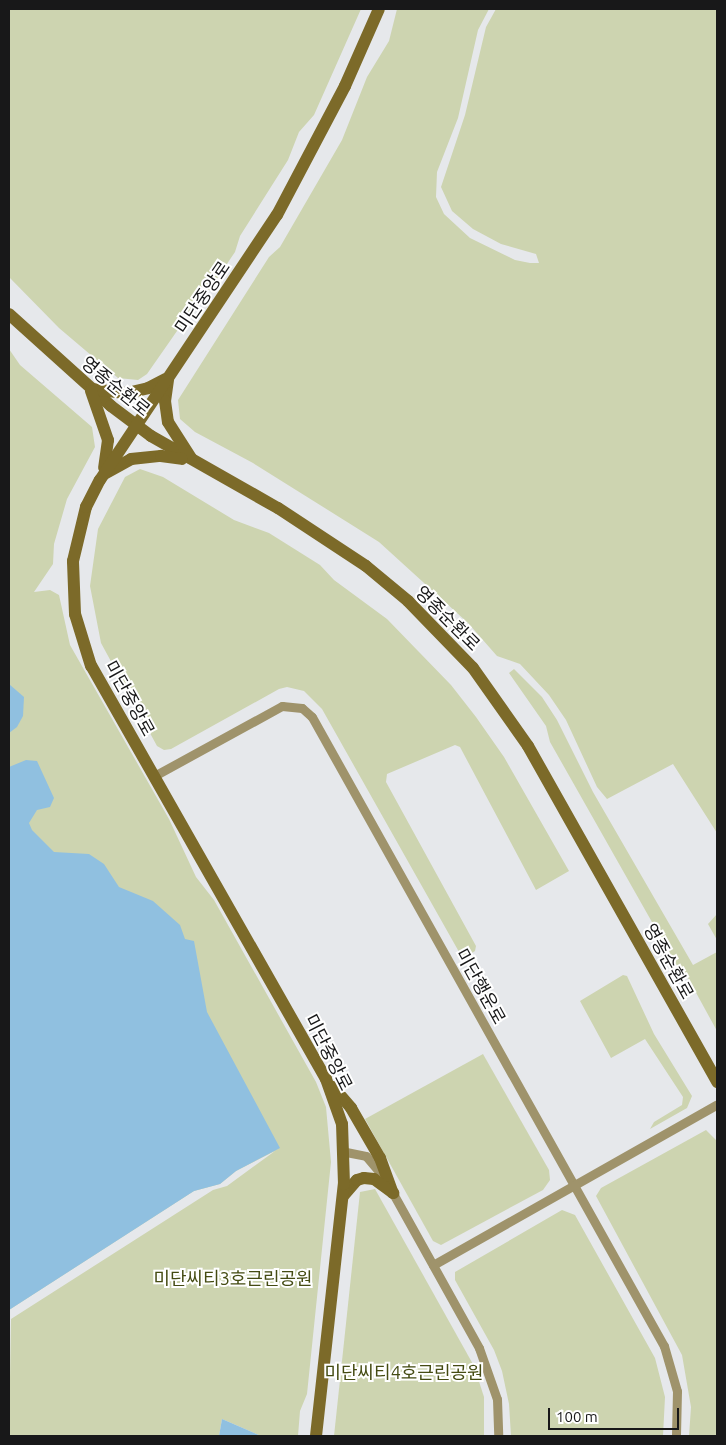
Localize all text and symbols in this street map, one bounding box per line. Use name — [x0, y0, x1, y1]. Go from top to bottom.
street label: 미단중앙로 — [170, 257, 234, 337]
street label: 영종순환로 — [77, 352, 155, 420]
street label: 영종순환로 — [411, 581, 485, 655]
street label: 미단중앙로 — [100, 657, 160, 739]
street label: 영종순환로 — [639, 920, 699, 1002]
street label: 미단행운로 — [451, 945, 511, 1027]
street label: 미단중앙로 — [301, 1010, 357, 1094]
park label: 미단씨티3호근린공원 — [153, 1267, 313, 1289]
park label: 미단씨티4호근린공원 — [324, 1361, 484, 1383]
scale bar — [551, 1398, 682, 1430]
text: 100 m — [556, 1408, 598, 1425]

